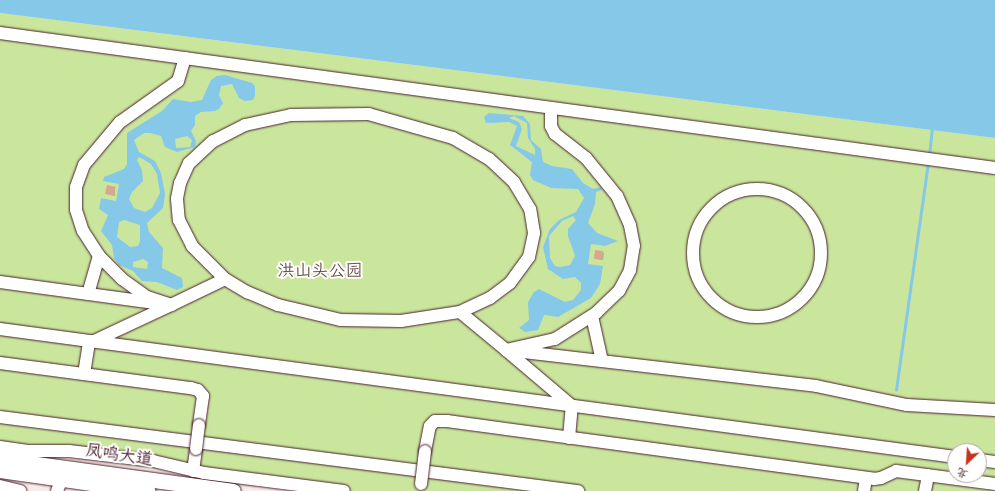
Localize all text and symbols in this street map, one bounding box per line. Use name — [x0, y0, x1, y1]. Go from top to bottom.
park label: 洪山头公园 — [278, 262, 362, 282]
street label: 凤鸣大道 — [84, 441, 154, 471]
north arrow — [947, 443, 987, 483]
text: 北 — [954, 463, 971, 483]

